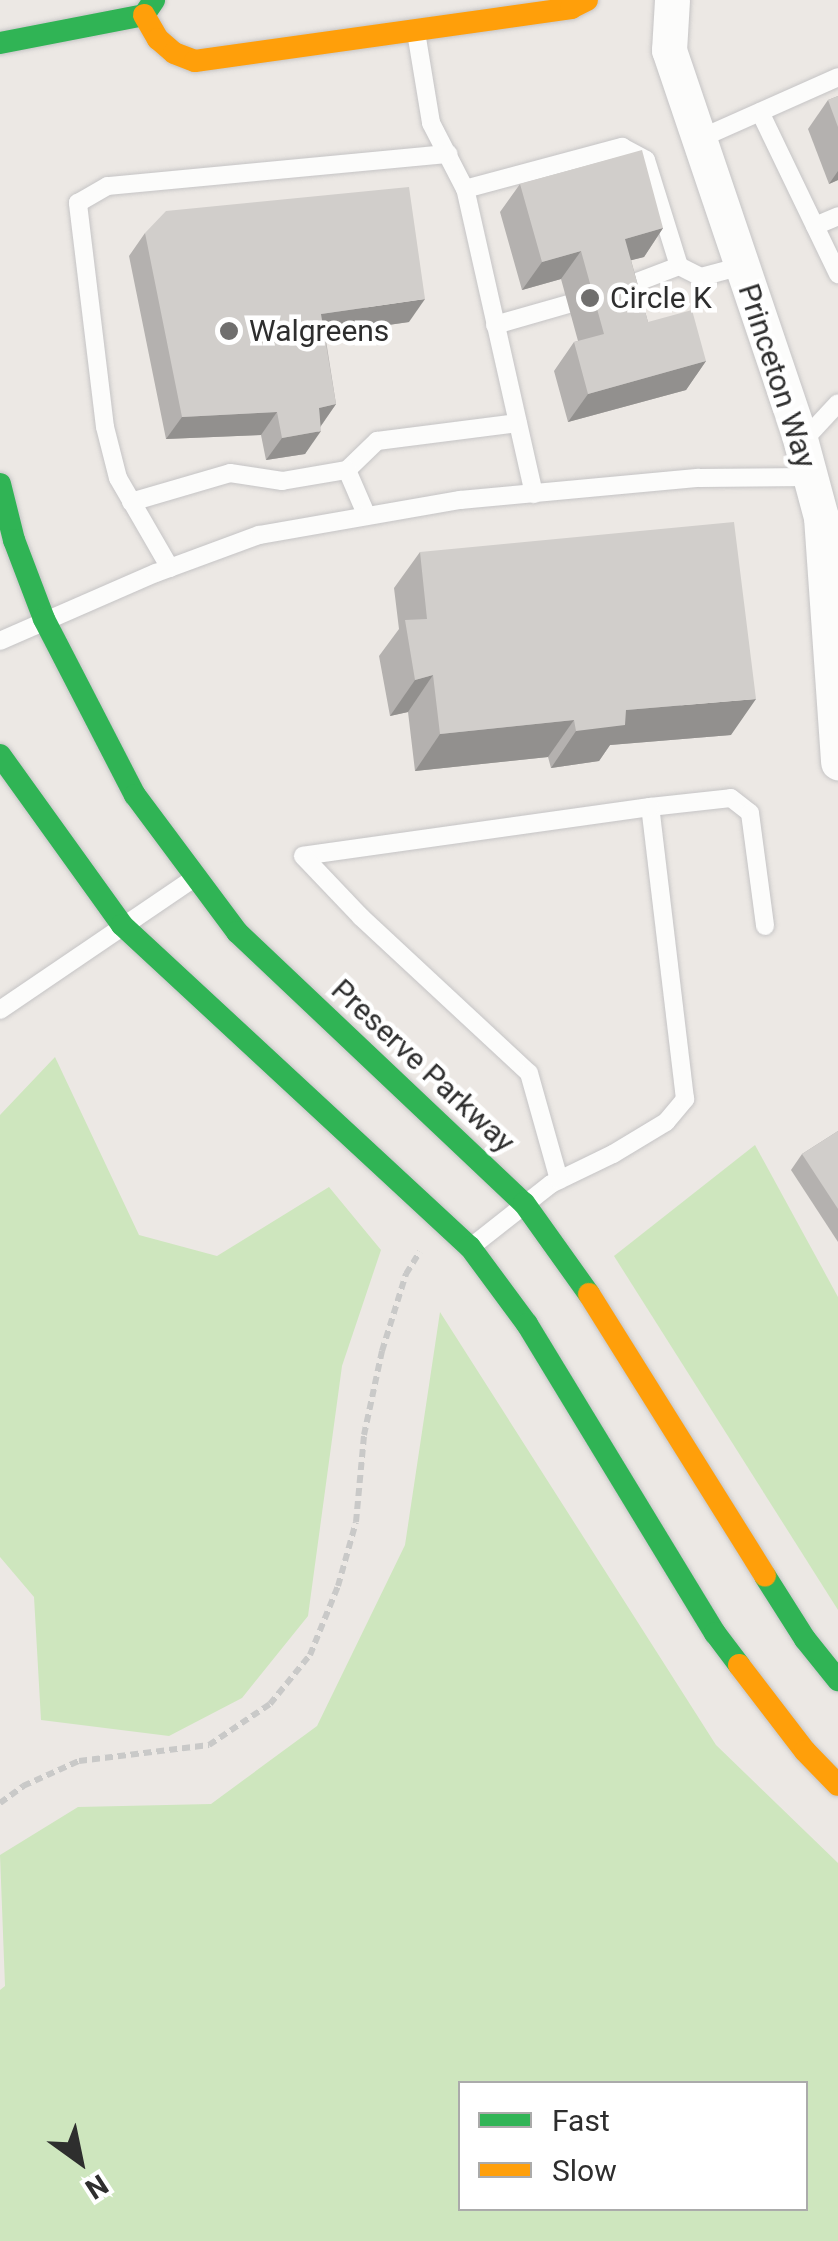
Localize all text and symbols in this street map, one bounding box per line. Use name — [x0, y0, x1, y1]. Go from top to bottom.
street label: Princeton Way — [730, 279, 824, 473]
place label: Circle K — [610, 280, 712, 316]
marker: Circle K — [579, 287, 601, 309]
place label: Walgreens — [249, 313, 389, 349]
marker: Walgreens — [218, 320, 240, 342]
street label: Preserve Parkway — [324, 972, 522, 1160]
legend — [458, 2081, 808, 2211]
text: Fast — [552, 2103, 610, 2138]
north arrow — [30, 2111, 130, 2211]
text: Slow — [552, 2153, 617, 2188]
text: N — [79, 2167, 114, 2206]

